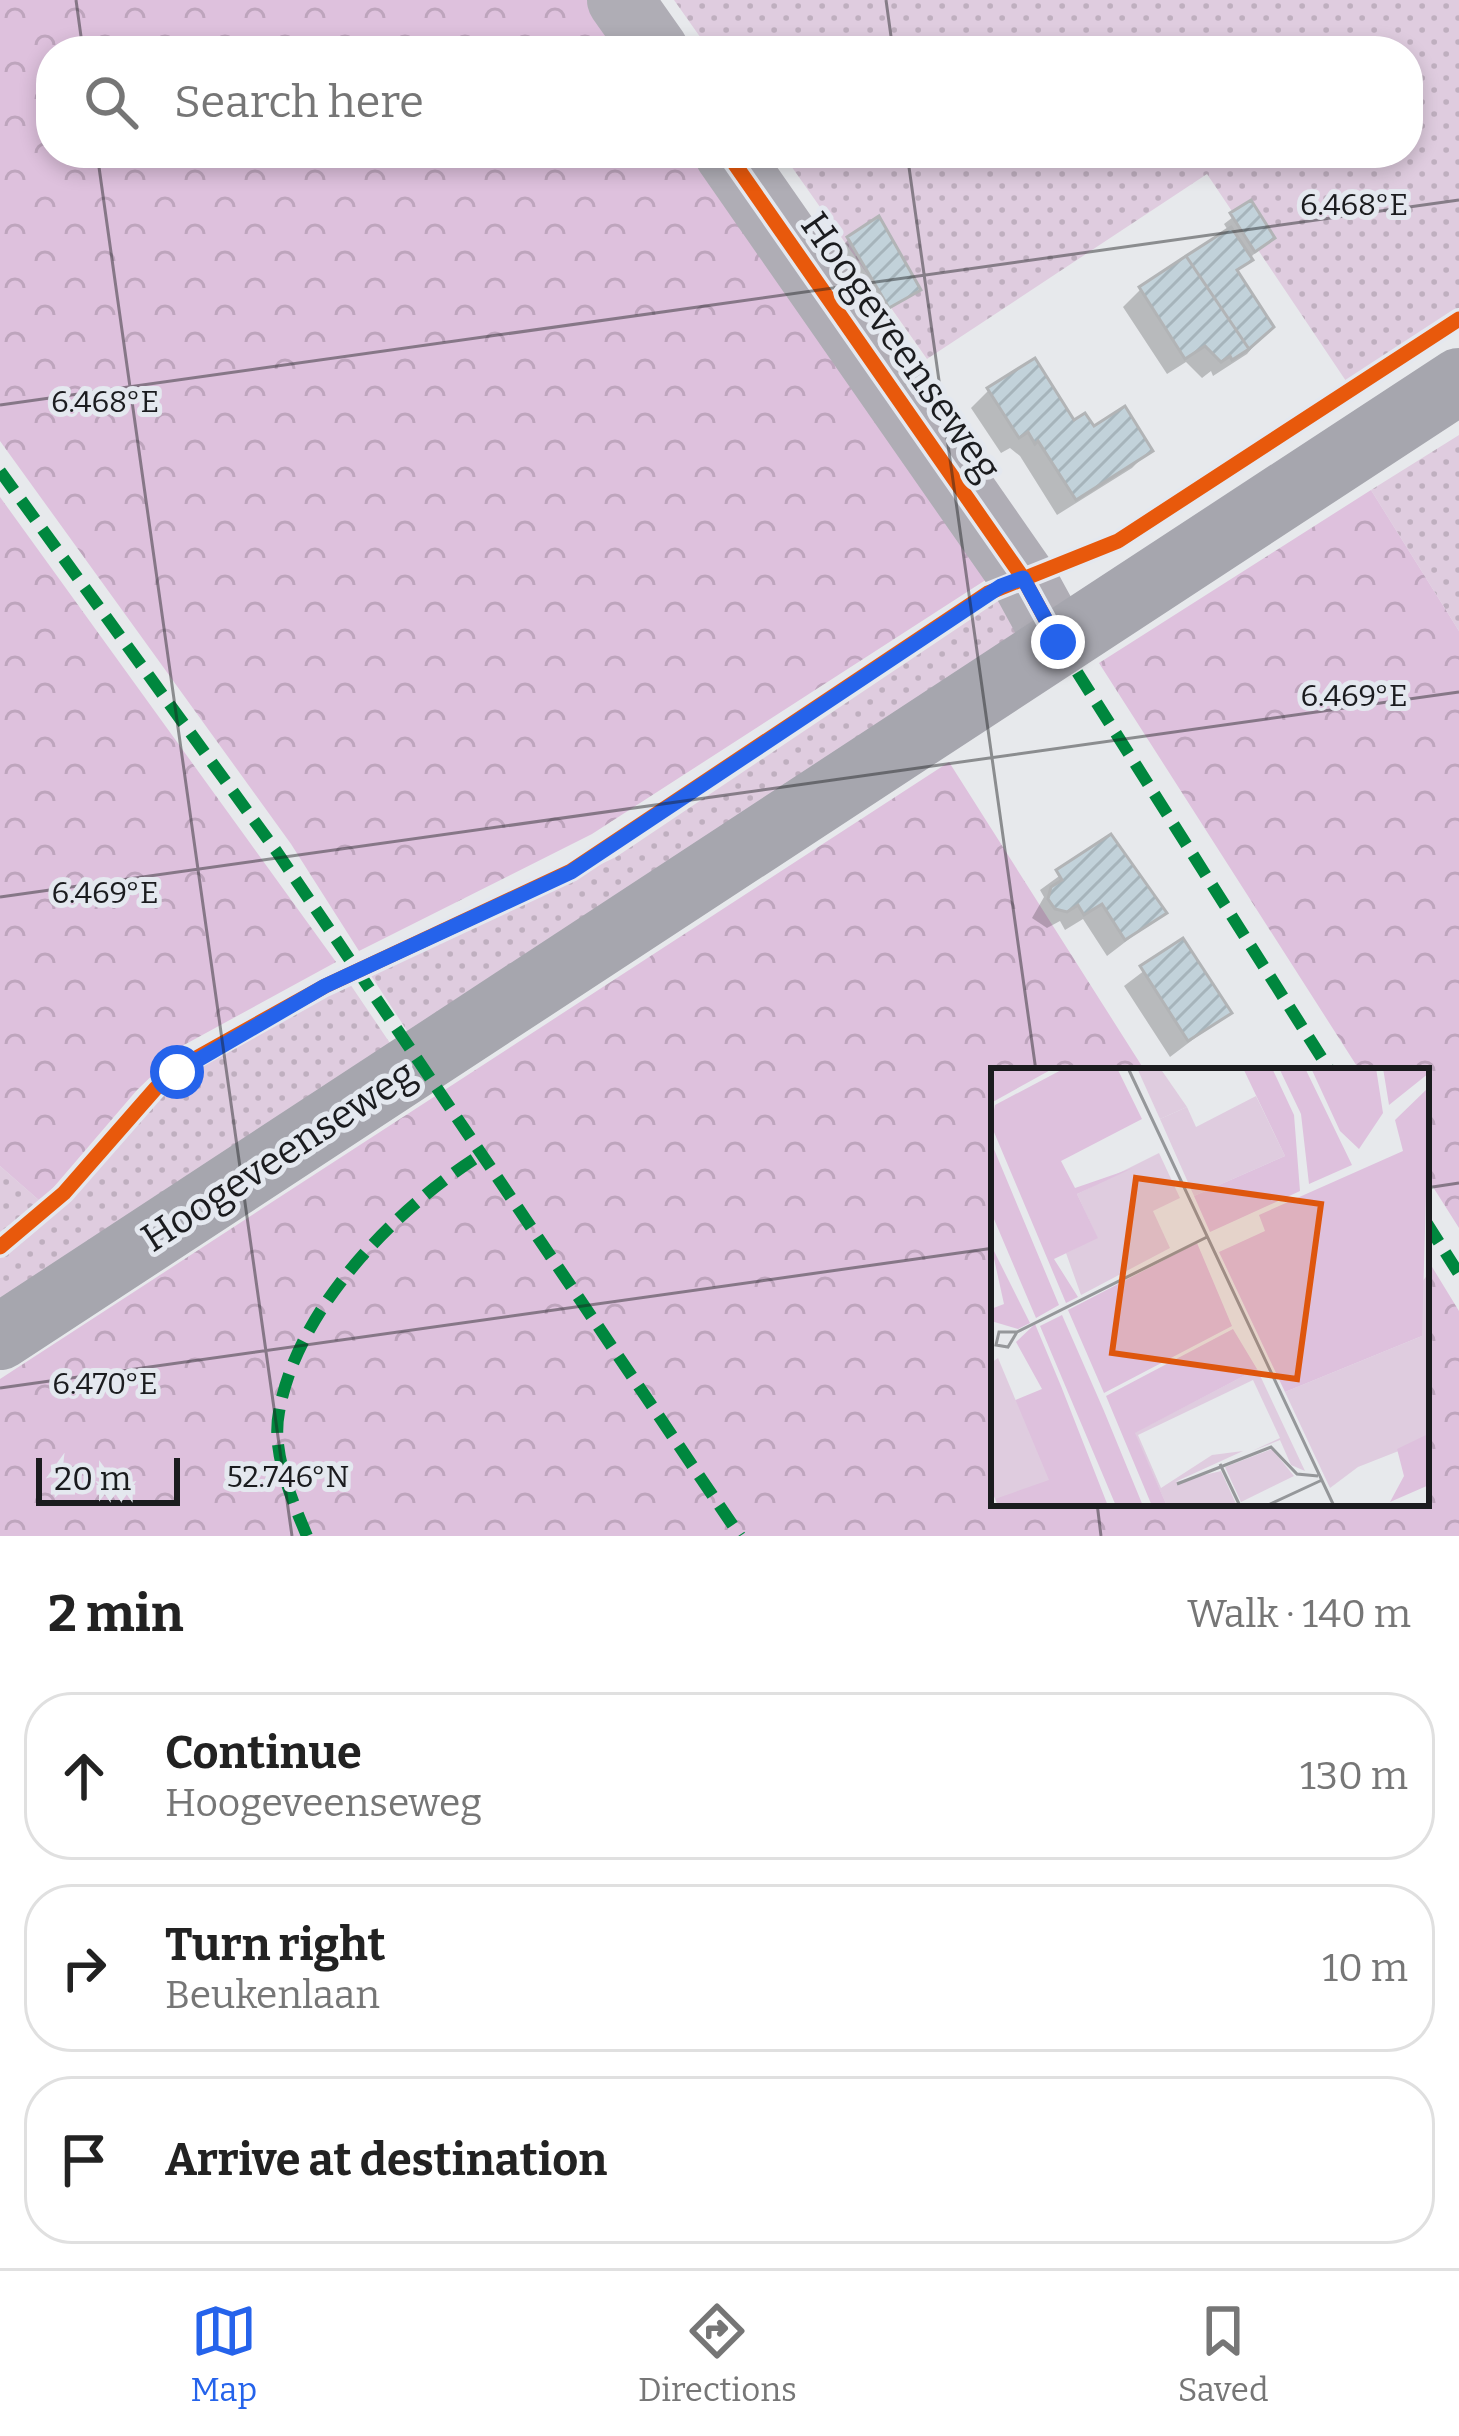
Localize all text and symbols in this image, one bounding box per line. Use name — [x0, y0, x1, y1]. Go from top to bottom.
search box — [36, 36, 1423, 168]
icon: search — [78, 69, 144, 135]
text: Search here — [174, 75, 424, 129]
text: 6.468°E — [1300, 187, 1408, 223]
street label: Hoogeveenseweg — [791, 204, 1011, 490]
text: 6.468°E — [51, 384, 159, 420]
route end — [1031, 615, 1085, 669]
text: 6.469°E — [1300, 678, 1408, 714]
text: 6.469°E — [51, 875, 159, 911]
route start — [150, 1045, 204, 1099]
street label: Hoogeveenseweg — [133, 1050, 424, 1261]
inset map — [991, 1068, 1429, 1506]
text: 6.470°E — [52, 1366, 158, 1402]
scale bar — [36, 1452, 180, 1505]
text: 20 m — [54, 1459, 131, 1499]
text: 52.746°N — [227, 1459, 349, 1495]
text: 2 min — [48, 1583, 184, 1645]
text: Walk · 140 m — [1187, 1591, 1411, 1637]
text: Continue — [165, 1726, 362, 1780]
icon: ahead — [51, 1743, 117, 1809]
text: 130 m — [1300, 1753, 1408, 1799]
text: Hoogeveenseweg — [165, 1780, 482, 1826]
text: Turn right — [165, 1918, 385, 1972]
icon: right — [51, 1935, 117, 2001]
text: 10 m — [1322, 1945, 1408, 1991]
text: Beukenlaan — [165, 1972, 380, 2018]
icon: arrive — [51, 2127, 117, 2193]
text: Arrive at destination — [165, 2133, 607, 2187]
tab: Map — [191, 2298, 257, 2410]
tab: Directions — [638, 2298, 797, 2410]
tab: Saved — [1178, 2298, 1268, 2410]

